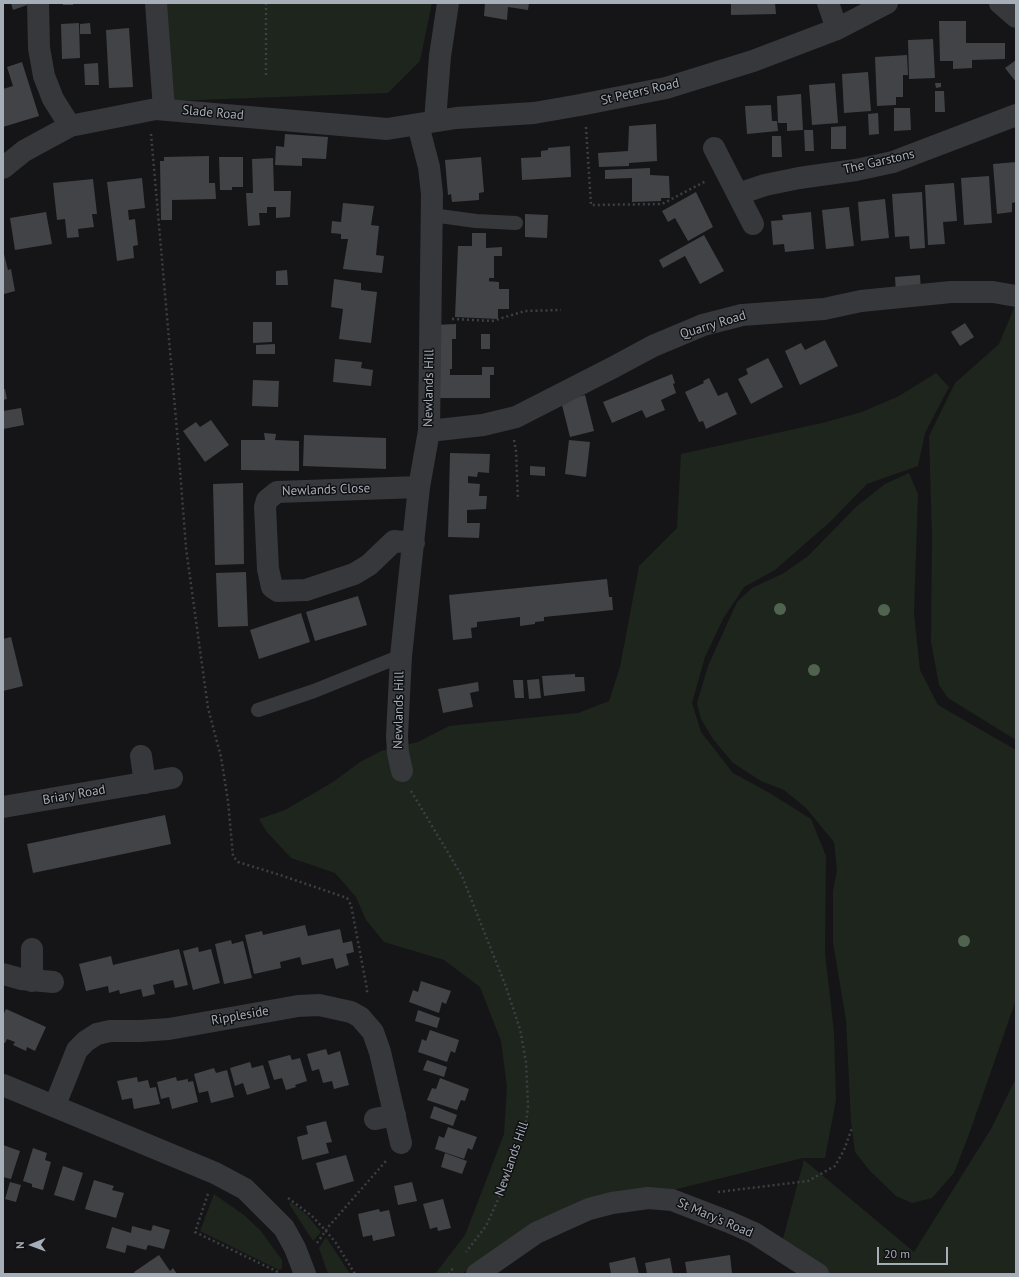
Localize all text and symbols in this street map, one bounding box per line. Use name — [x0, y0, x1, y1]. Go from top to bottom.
street label: St Peters Road — [599, 75, 681, 109]
street label: Slade Road — [182, 103, 244, 123]
street label: The Garstons — [842, 146, 916, 178]
street label: Quarry Road — [678, 308, 748, 342]
street label: Newlands Hill — [421, 349, 437, 427]
street label: Newlands Close — [282, 481, 370, 499]
street label: Newlands Hill — [391, 671, 407, 749]
street label: Briary Road — [41, 782, 107, 808]
street label: Rippleside — [210, 1003, 270, 1029]
street label: Newlands Hill — [492, 1120, 532, 1198]
street label: St Mary's Road — [675, 1195, 755, 1241]
north arrow — [12, 1225, 52, 1265]
scale bar — [879, 1239, 950, 1265]
text: N — [13, 1241, 27, 1249]
text: 20 m — [884, 1246, 910, 1261]

